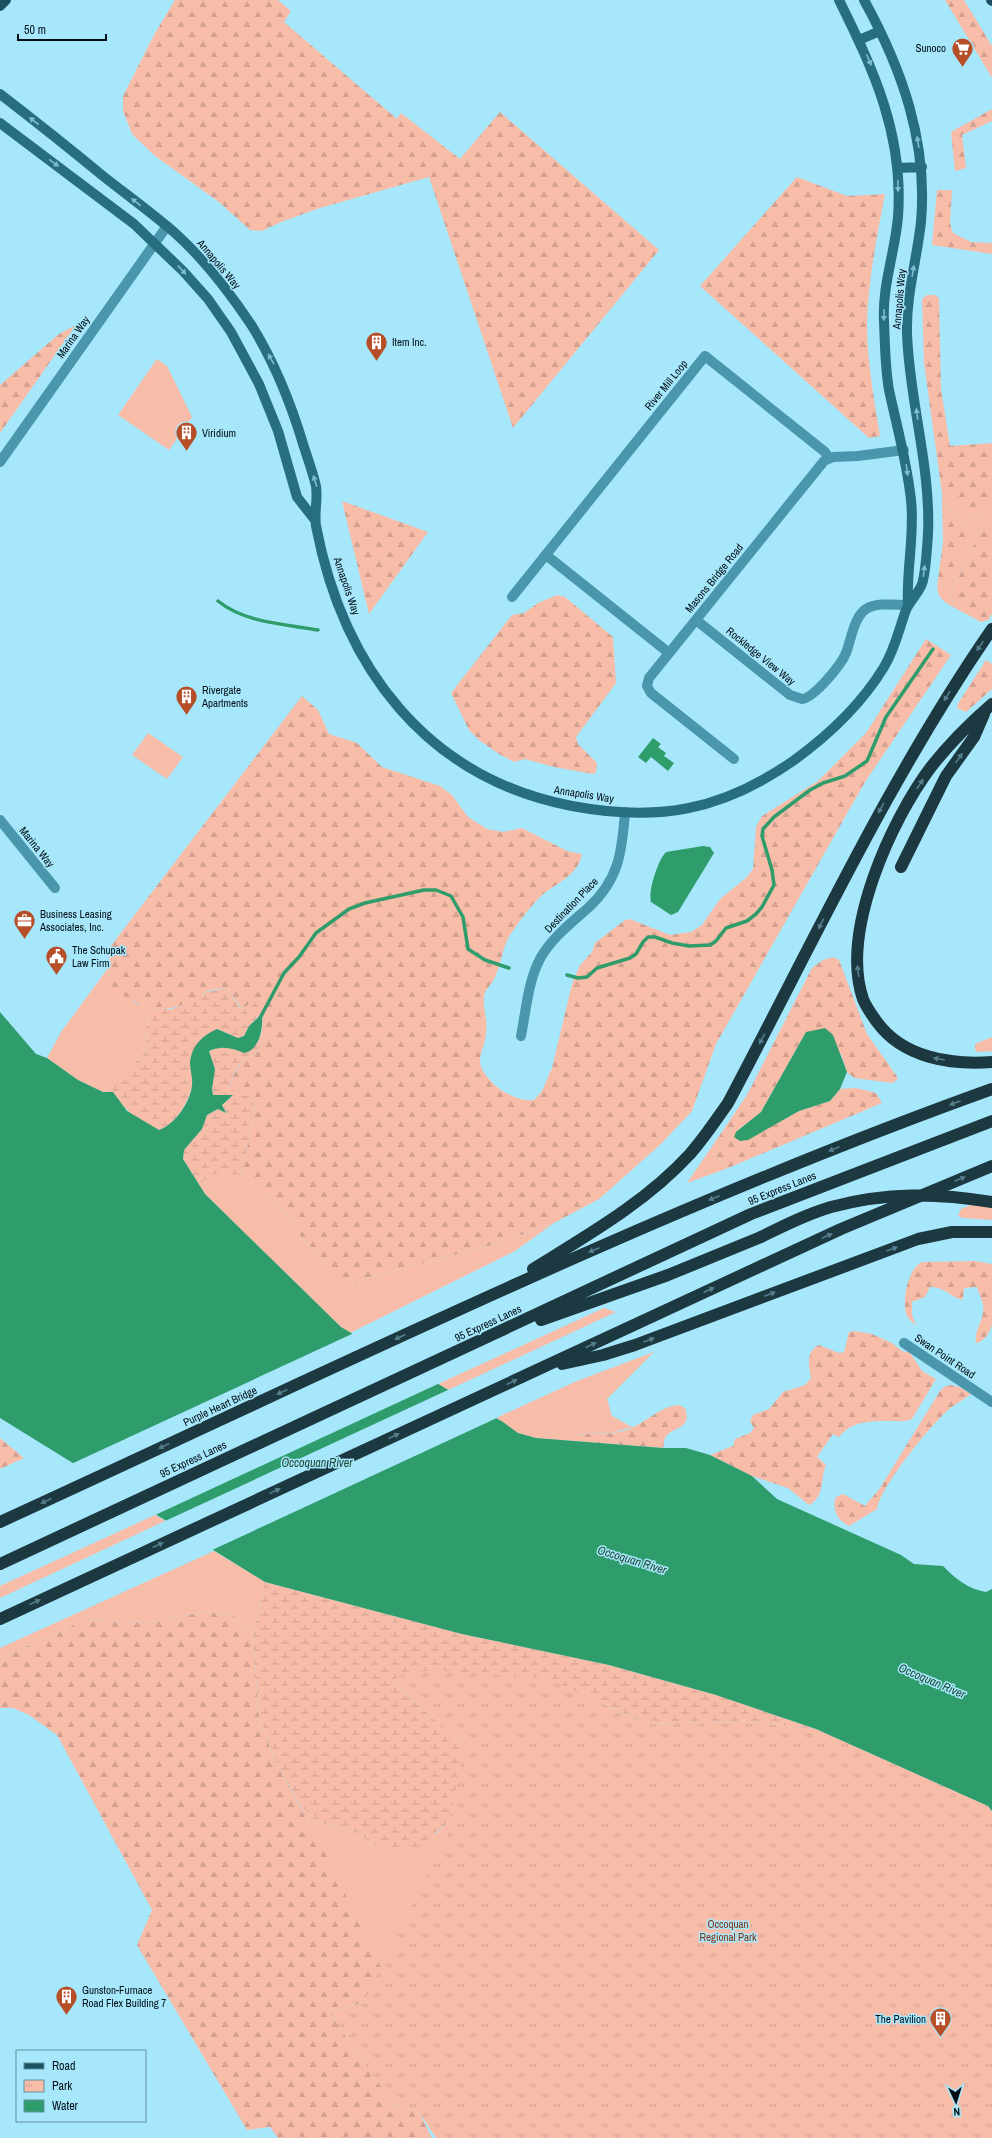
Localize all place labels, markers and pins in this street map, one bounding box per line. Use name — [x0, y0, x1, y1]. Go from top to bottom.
supermarket icon: Sunoco — [949, 35, 975, 68]
place label: Sunoco — [915, 41, 946, 55]
building icon: Item Inc. — [364, 329, 390, 362]
place label: Item Inc. — [392, 335, 427, 349]
building icon: Viridium — [173, 420, 199, 453]
place label: Viridium — [202, 426, 236, 440]
building icon: Rivergate Apartments — [173, 683, 199, 716]
place label: Rivergate Apartments — [201, 683, 249, 710]
office icon: Business Leasing Associates, Inc. — [12, 907, 38, 940]
place label: Business Leasing Associates, Inc. — [39, 907, 112, 934]
public building icon: The Schupak Law Firm — [43, 943, 69, 976]
place label: The Schupak Law Firm — [72, 943, 126, 970]
building icon: Gunston-Furnace Road Flex Building 7 — [53, 1983, 79, 2016]
place label: Gunston-Furnace Road Flex Building 7 — [82, 1983, 166, 2010]
building icon: The Pavilion — [928, 2006, 954, 2039]
place label: The Pavilion — [875, 2012, 926, 2026]

